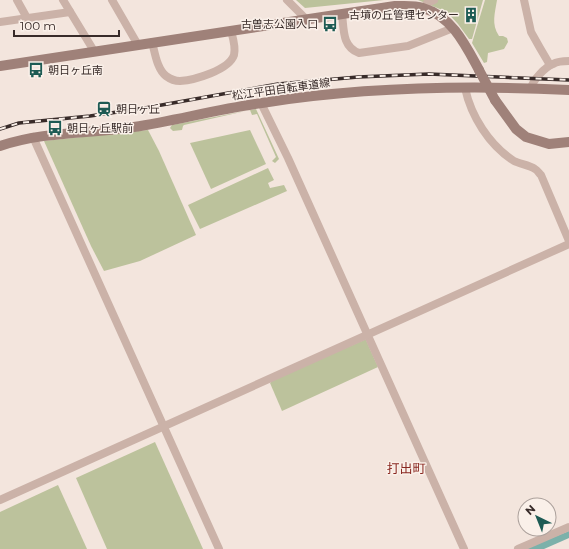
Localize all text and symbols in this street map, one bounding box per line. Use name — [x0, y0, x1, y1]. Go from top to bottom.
building icon: 古墳の丘管理センター — [462, 6, 480, 24]
place label: 古墳の丘管理センター — [349, 8, 459, 22]
scale bar — [14, 12, 119, 38]
bus stop icon: 古曽志公園入口 — [321, 15, 339, 33]
place label: 古曽志公園入口 — [241, 17, 318, 31]
text: 100 m — [20, 18, 56, 33]
bus stop icon: 朝日ヶ丘南 — [27, 61, 45, 79]
place label: 朝日ヶ丘南 — [48, 63, 103, 77]
street label: 松江平田自転車道線 — [231, 75, 331, 103]
station icon: 朝日ヶ丘 — [95, 100, 113, 118]
place label: 朝日ヶ丘 — [116, 102, 160, 116]
bus stop icon: 朝日ヶ丘駅前 — [46, 119, 64, 137]
place label: 朝日ヶ丘駅前 — [67, 121, 133, 135]
district label: 打出町 — [386, 460, 426, 476]
north arrow — [517, 497, 557, 537]
text: N — [522, 502, 538, 518]

